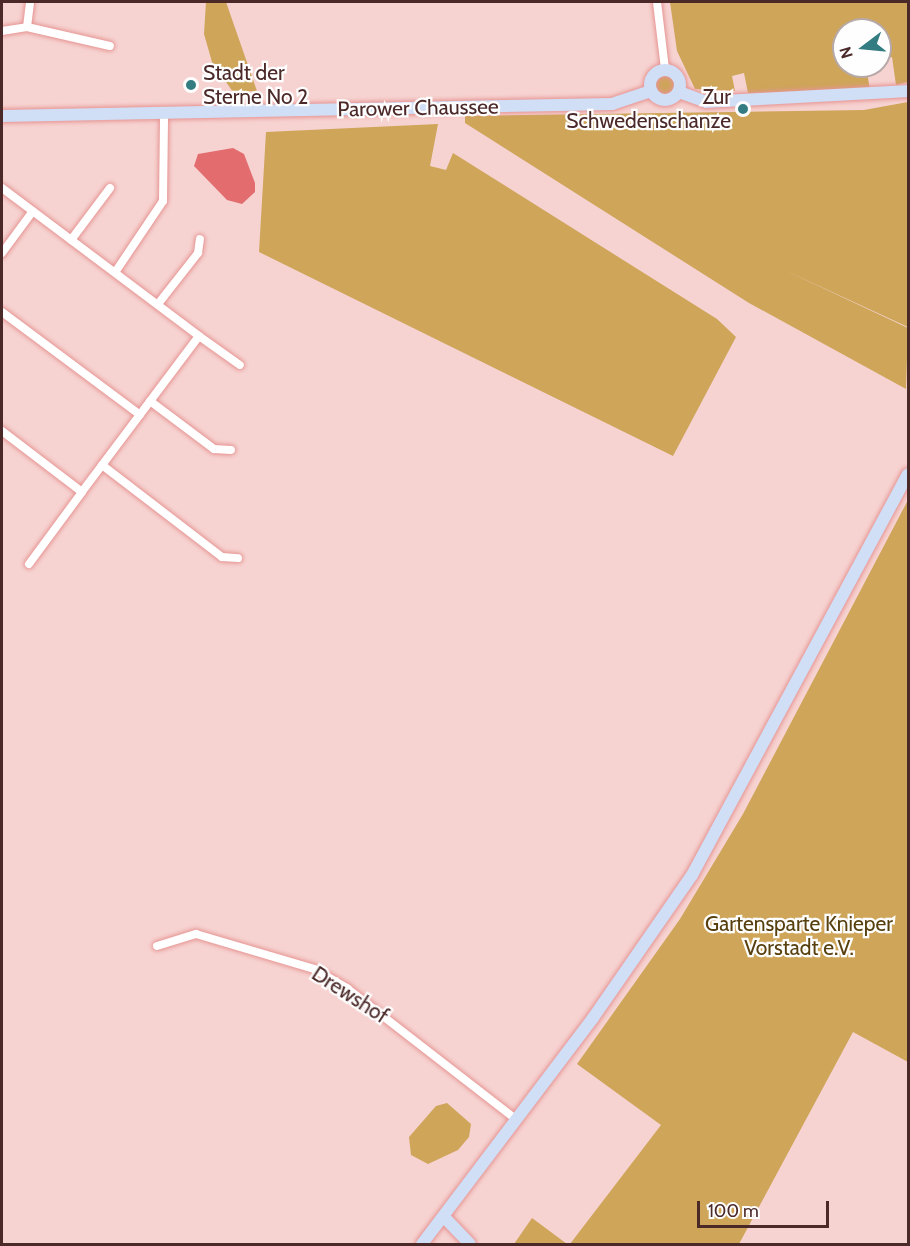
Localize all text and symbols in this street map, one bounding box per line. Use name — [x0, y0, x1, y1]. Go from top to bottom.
north arrow — [832, 18, 892, 78]
text: N — [835, 44, 857, 61]
place label: Stadt der Sterne No 2 — [203, 60, 308, 110]
marker: Stadt der Sterne No 2 — [184, 78, 198, 92]
place label: Zur Schwedenschanze — [566, 84, 731, 134]
street label: Parower Chaussee — [337, 94, 499, 122]
marker: Zur Schwedenschanze — [736, 102, 750, 116]
park label: Gartensparte Knieper Vorstadt e.V. — [705, 911, 893, 961]
street label: Drewshof — [307, 961, 393, 1029]
scale bar — [700, 1189, 832, 1227]
text: 100 m — [708, 1200, 759, 1222]

